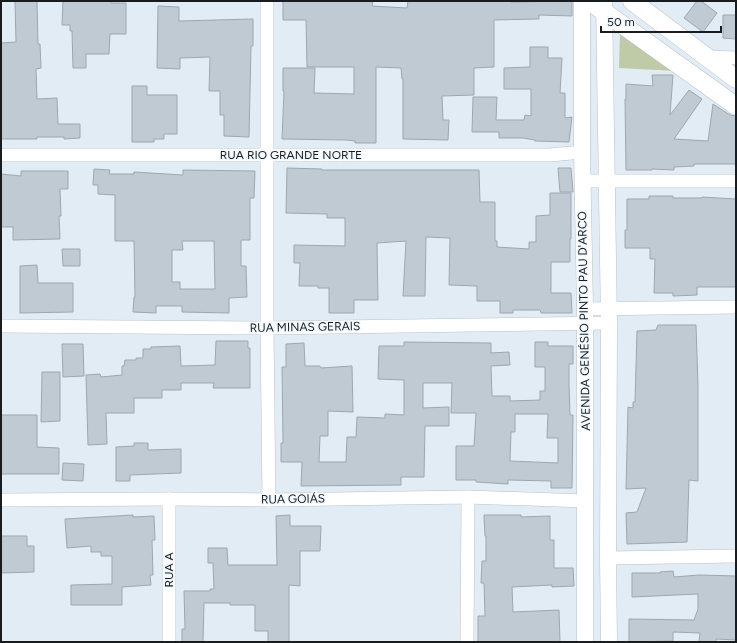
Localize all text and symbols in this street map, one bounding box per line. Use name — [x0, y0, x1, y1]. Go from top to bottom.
scale bar — [601, 8, 721, 34]
text: 50 m — [607, 15, 635, 29]
street label: RUA RIO GRANDE NORTE — [220, 148, 362, 162]
street label: AVENIDA GENÉSIO PINTO PAU D'ARCO — [575, 211, 593, 431]
street label: RUA MINAS GERAIS — [250, 319, 360, 335]
street label: RUA GOIÁS — [261, 491, 325, 507]
street label: RUA A — [162, 552, 176, 588]

